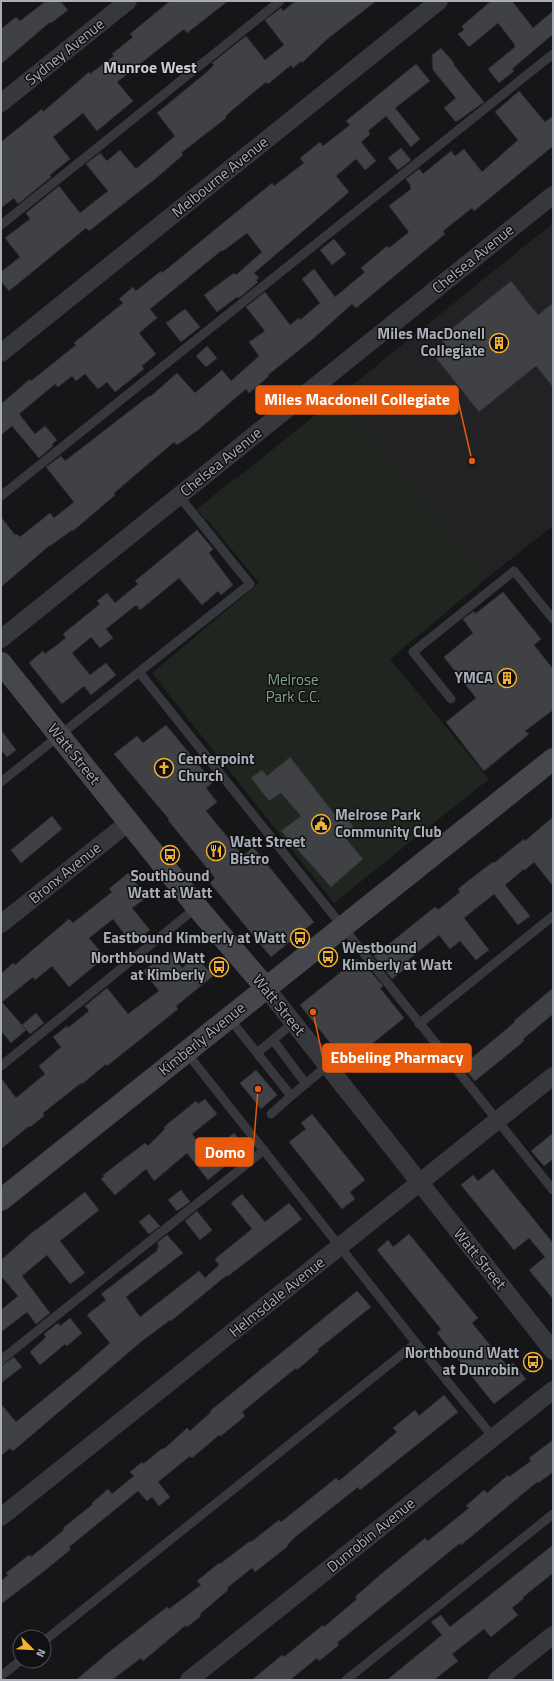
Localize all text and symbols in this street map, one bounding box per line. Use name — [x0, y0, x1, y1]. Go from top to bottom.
street label: Sydney Avenue — [20, 12, 109, 91]
district label: Munroe West — [103, 55, 197, 79]
street label: Melbourne Avenue — [166, 130, 273, 223]
street label: Chelsea Avenue — [427, 218, 519, 299]
place label: Miles MacDonell Collegiate — [377, 322, 485, 362]
building icon: Miles MacDonell Collegiate — [488, 332, 510, 354]
callout: Miles Macdonell Collegiate — [256, 386, 458, 414]
text: Miles Macdonell Collegiate — [264, 387, 450, 411]
street label: Chelsea Avenue — [175, 421, 267, 502]
place label: YMCA — [455, 666, 493, 689]
building icon: YMCA — [496, 667, 518, 689]
park label: Melrose Park C.C. — [266, 668, 320, 708]
street label: Watt Street — [42, 718, 107, 790]
place label: Centerpoint Church — [178, 747, 255, 787]
church icon: Centerpoint Church — [153, 757, 175, 779]
place label: Melrose Park Community Club — [335, 803, 442, 843]
public building icon: Melrose Park Community Club — [310, 813, 332, 835]
place label: Watt Street Bistro — [230, 830, 306, 870]
street label: Bronx Avenue — [24, 836, 106, 909]
restaurant icon: Watt Street Bistro — [205, 840, 227, 862]
bus stop icon: Southbound Watt at Watt — [159, 844, 181, 866]
place label: Southbound Watt at Watt — [128, 864, 213, 904]
place label: Eastbound Kimberly at Watt — [103, 926, 287, 949]
bus stop icon: Eastbound Kimberly at Watt — [289, 927, 311, 949]
place label: Westbound Kimberly at Watt — [342, 936, 453, 976]
place label: Northbound Watt at Kimberly — [91, 946, 206, 986]
bus stop icon: Westbound Kimberly at Watt — [317, 946, 339, 968]
bus stop icon: Northbound Watt at Kimberly — [208, 956, 230, 978]
street label: Watt Street — [247, 969, 312, 1041]
street label: Kimberly Avenue — [153, 996, 250, 1081]
callout: Ebbeling Pharmacy — [323, 1044, 471, 1072]
text: Ebbeling Pharmacy — [331, 1045, 463, 1069]
callout: Domo — [196, 1138, 253, 1166]
text: Domo — [205, 1140, 245, 1164]
street label: Watt Street — [448, 1223, 513, 1295]
street label: Helmsdale Avenue — [224, 1251, 330, 1342]
place label: Northbound Watt at Dunrobin — [405, 1341, 520, 1381]
bus stop icon: Northbound Watt at Dunrobin — [522, 1351, 544, 1373]
street label: Dunrobin Avenue — [321, 1492, 420, 1578]
north arrow — [12, 1629, 52, 1669]
text: N — [32, 1646, 50, 1660]

